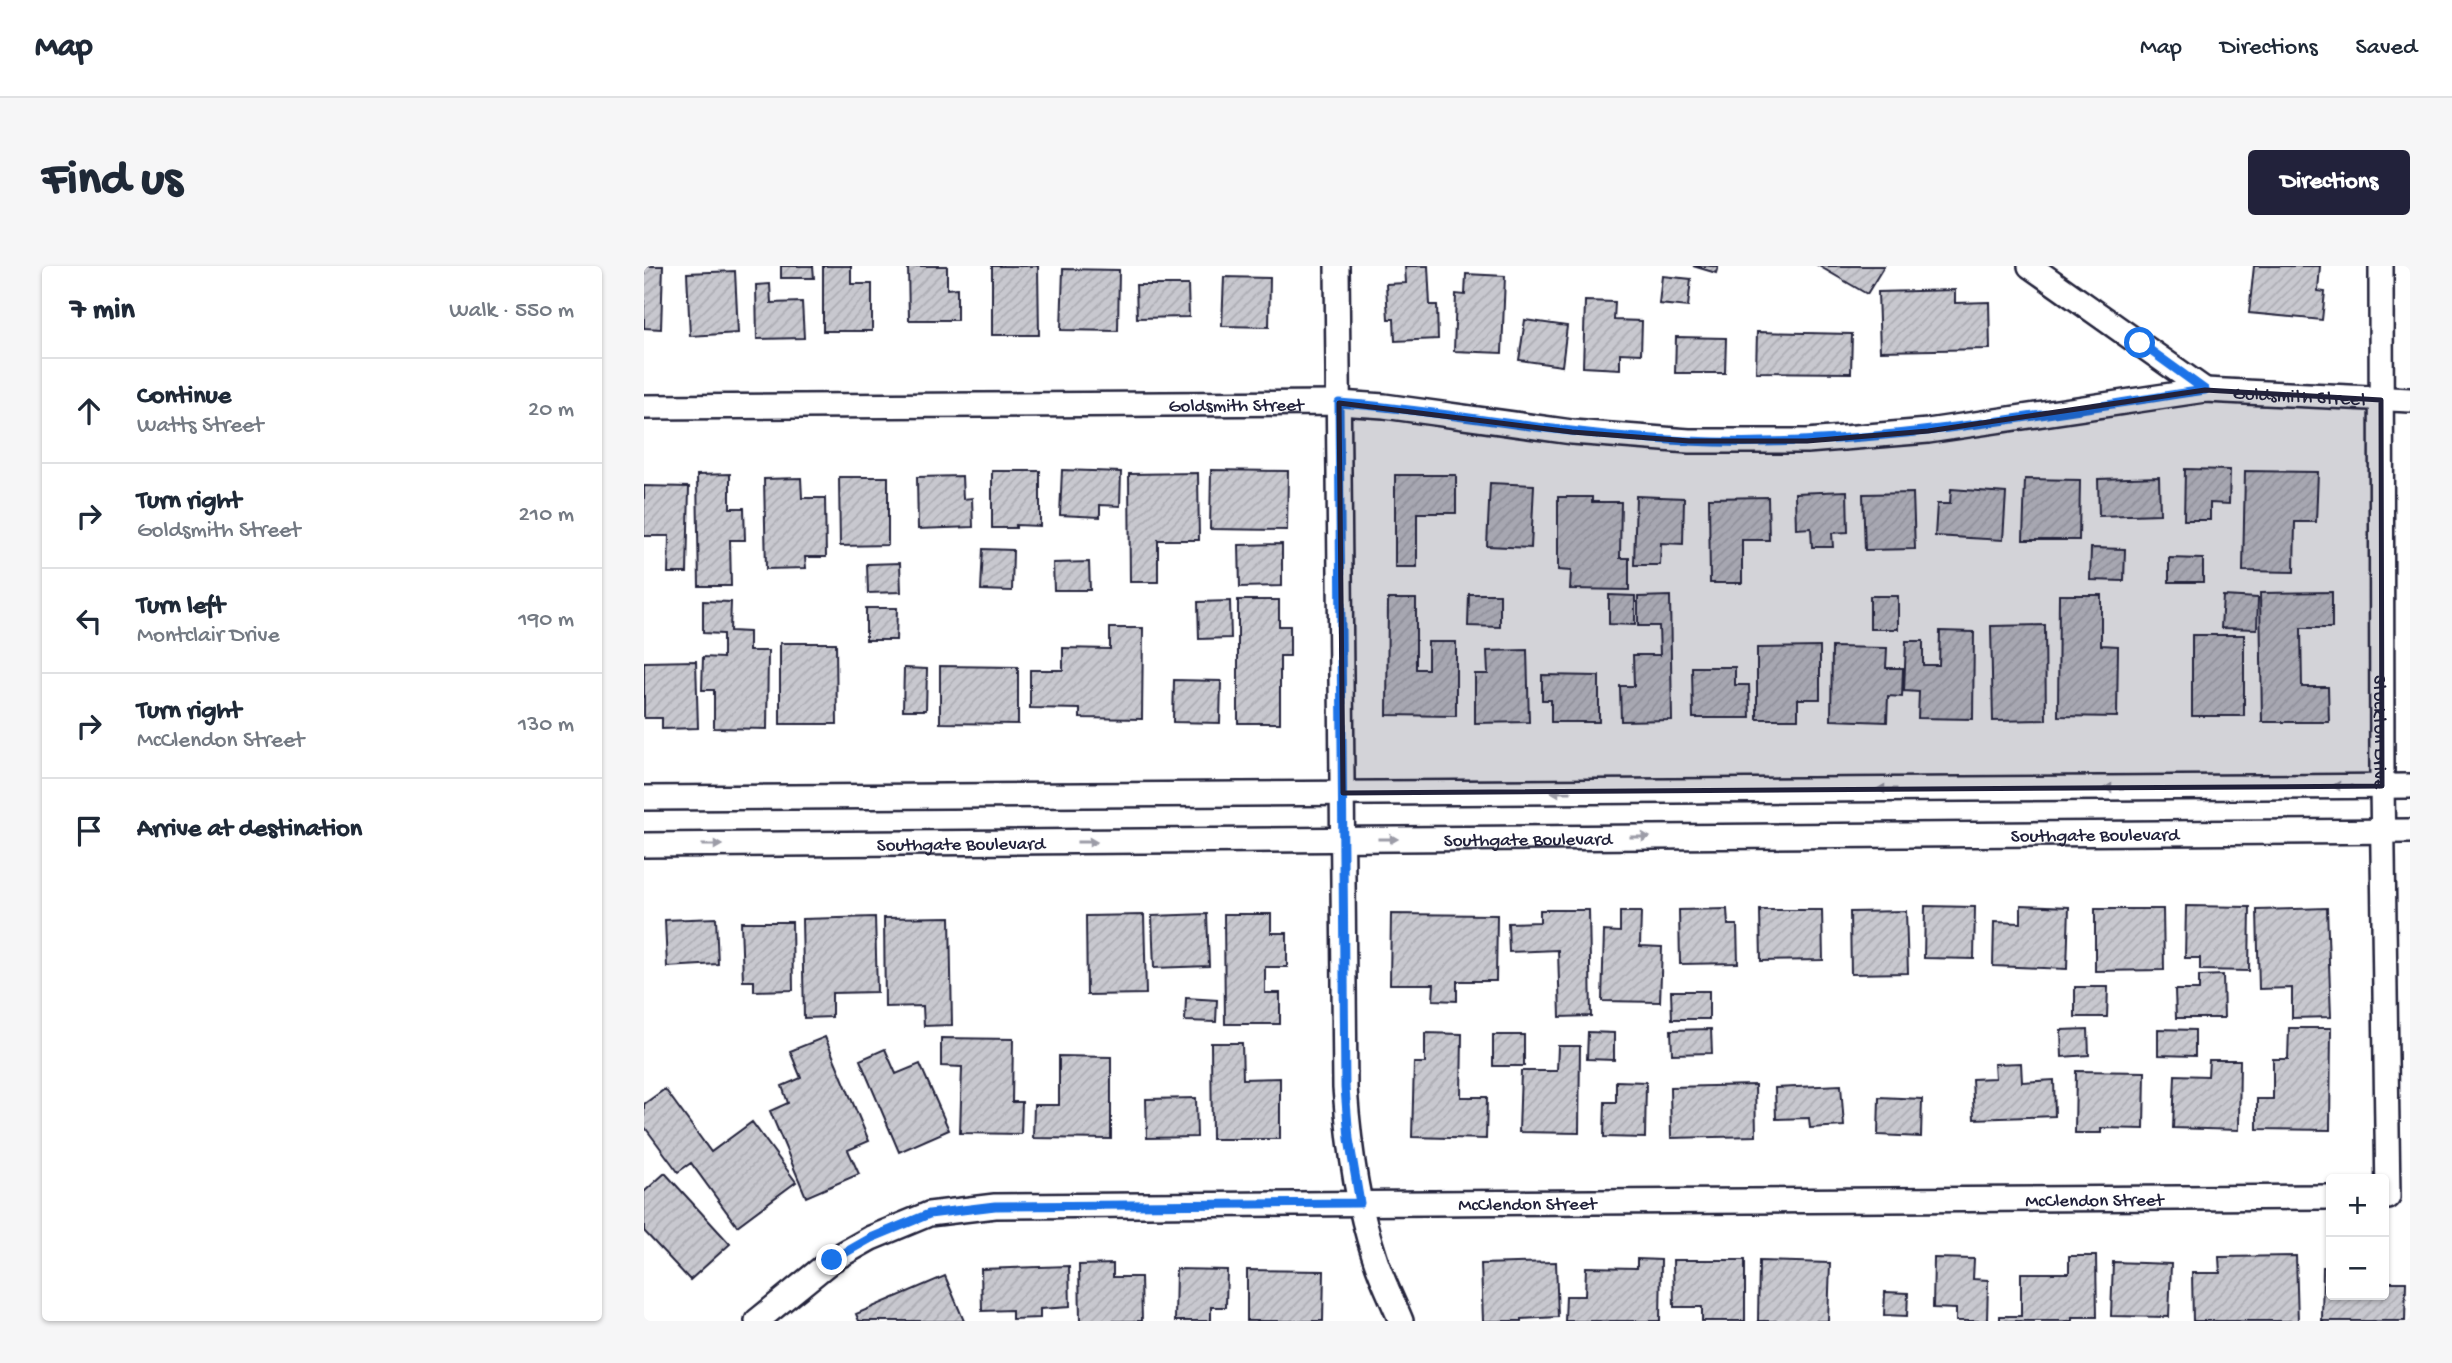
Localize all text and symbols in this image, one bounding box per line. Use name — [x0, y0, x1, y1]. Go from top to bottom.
text: Map — [35, 29, 92, 67]
text: Map — [2140, 34, 2182, 63]
text: Directions — [2220, 34, 2318, 63]
text: Saved — [2356, 34, 2417, 63]
button: Directions — [2248, 150, 2410, 215]
text: Find us — [42, 153, 182, 211]
text: 7 min — [70, 294, 135, 329]
text: Walk · 550 m — [449, 298, 574, 325]
route start — [2124, 327, 2155, 358]
text: Continue — [137, 382, 231, 413]
street label: Goldsmith Street — [2232, 383, 2370, 413]
icon: ahead — [70, 392, 108, 430]
street label: Goldsmith Street — [1168, 395, 1306, 419]
text: 20 m — [528, 397, 574, 424]
text: Watts Street — [137, 413, 263, 440]
text: Turn right — [137, 487, 241, 518]
icon: right — [70, 497, 108, 535]
text: 210 m — [519, 502, 574, 529]
text: Goldsmith Street — [137, 518, 300, 545]
text: Turn left — [137, 592, 225, 623]
icon: left — [70, 602, 108, 640]
text: 190 m — [518, 607, 574, 634]
text: Montclair Drive — [137, 623, 280, 650]
street label: Stockton Drive — [2367, 675, 2390, 789]
text: Turn right — [137, 697, 241, 728]
icon: right — [70, 707, 108, 745]
text: 130 m — [518, 712, 574, 739]
text: McClendon Street — [137, 728, 304, 755]
one-way arrow — [2331, 780, 2353, 792]
one-way arrow — [2103, 782, 2125, 794]
one-way arrow — [1876, 783, 1898, 795]
one-way arrow — [1550, 786, 1572, 798]
icon: arrive — [70, 812, 108, 850]
text: Arrive at destination — [137, 815, 362, 846]
street label: Southgate Boulevard — [2011, 825, 2181, 849]
street label: Southgate Boulevard — [1444, 829, 1614, 854]
one-way arrow — [1629, 831, 1651, 843]
one-way arrow — [1377, 833, 1399, 845]
street label: Southgate Boulevard — [877, 834, 1047, 858]
one-way arrow — [1076, 836, 1098, 848]
one-way arrow — [701, 839, 723, 851]
map controls — [2326, 1174, 2389, 1300]
button: + — [2326, 1174, 2389, 1237]
street label: McClendon Street — [2025, 1190, 2166, 1214]
street label: McClendon Street — [1458, 1194, 1599, 1218]
button: − — [2326, 1237, 2389, 1300]
route end — [816, 1244, 847, 1275]

